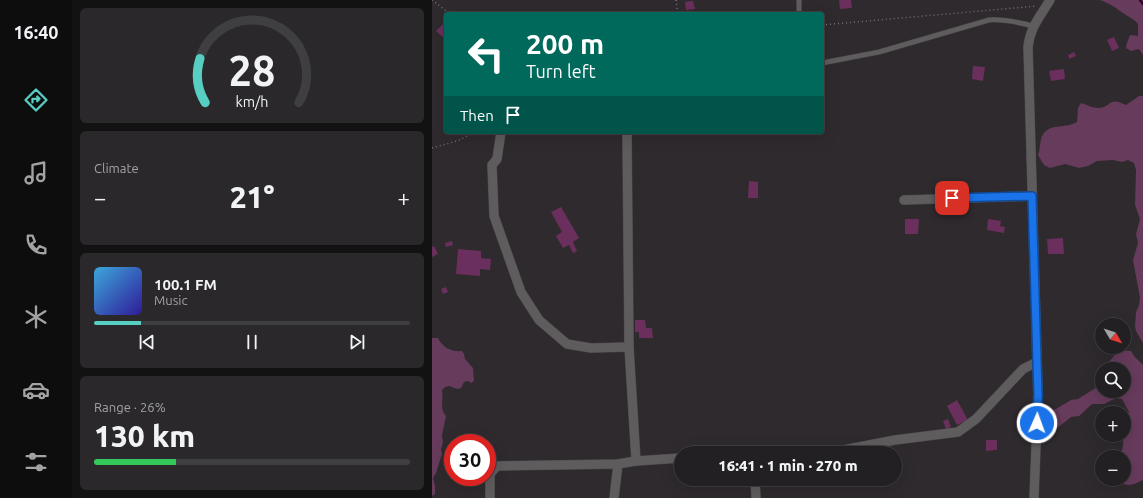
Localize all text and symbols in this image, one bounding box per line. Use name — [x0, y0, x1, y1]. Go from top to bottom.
text: 16:40 — [13, 22, 59, 42]
icon: left — [460, 28, 512, 80]
text: 200 m — [526, 28, 604, 59]
text: 28 — [229, 47, 275, 94]
text: Turn left — [526, 61, 596, 81]
icon: directions — [22, 86, 50, 114]
text: km/h — [236, 94, 268, 110]
icon: arrive — [502, 104, 524, 126]
text: Then — [460, 107, 494, 124]
icon: music — [22, 159, 50, 187]
text: Climate — [94, 161, 139, 175]
text: 21° — [230, 180, 274, 214]
pin — [935, 181, 969, 215]
text: − — [94, 185, 106, 210]
text: + — [398, 185, 410, 210]
icon: arrive — [941, 187, 963, 209]
icon: phone — [22, 231, 50, 259]
text: 100.1 FM — [154, 276, 217, 293]
text: Music — [154, 293, 188, 307]
icon: climate — [22, 303, 50, 331]
north arrow — [1095, 318, 1131, 354]
map controls — [1095, 318, 1131, 486]
icon: previous — [136, 331, 158, 353]
icon: pause — [241, 331, 263, 353]
icon: next — [346, 331, 368, 353]
button: search — [1095, 362, 1131, 398]
icon: car — [22, 376, 50, 404]
text: Range · 26% — [94, 400, 166, 414]
position arrow — [1016, 402, 1058, 444]
button: + — [1095, 406, 1131, 442]
text: 130 km — [94, 419, 195, 453]
speed limit sign: 30 — [444, 434, 496, 486]
icon: filters — [22, 448, 50, 476]
button: − — [1095, 450, 1131, 486]
text: 16:41 · 1 min · 270 m — [718, 457, 858, 474]

